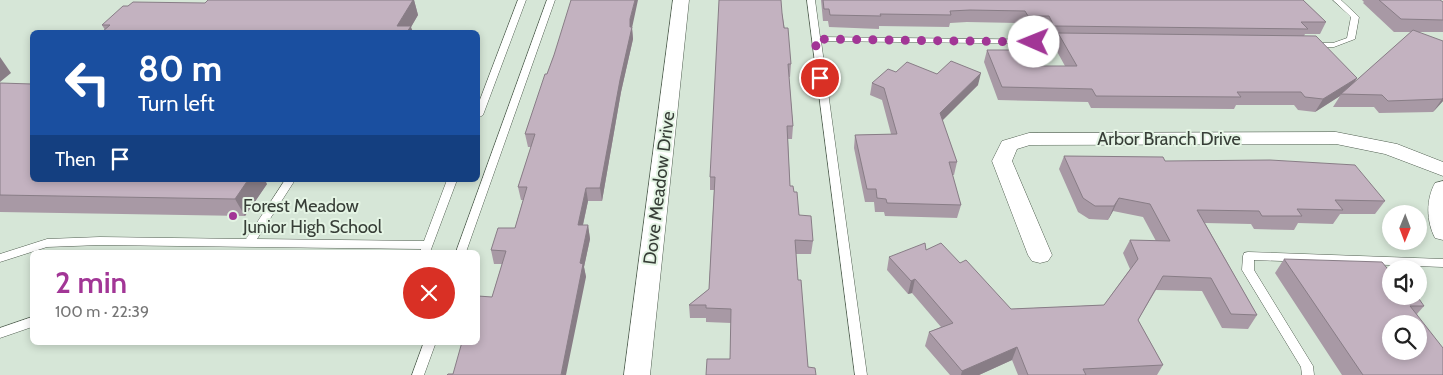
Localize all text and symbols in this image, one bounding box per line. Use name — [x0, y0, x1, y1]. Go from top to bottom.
position arrow — [1007, 15, 1059, 67]
text: 80 m — [138, 47, 222, 90]
icon: left — [55, 50, 120, 115]
pin — [799, 57, 841, 99]
icon: arrive — [806, 64, 834, 92]
text: Turn left — [138, 90, 215, 117]
street label: Dove Meadow Drive — [639, 110, 679, 266]
street label: Arbor Branch Drive — [1097, 128, 1241, 150]
icon: arrive — [106, 145, 134, 173]
text: Then — [55, 148, 96, 171]
place label: Forest Meadow Junior High School — [242, 195, 383, 238]
north arrow — [1382, 205, 1428, 250]
map controls — [1382, 205, 1427, 360]
marker: Forest Meadow Junior High School — [227, 210, 239, 222]
button: sound — [1382, 260, 1427, 305]
text: 2 min — [55, 264, 127, 301]
button: close — [403, 267, 455, 319]
text: 100 m · 22:39 — [55, 302, 149, 321]
button: search — [1382, 315, 1427, 360]

